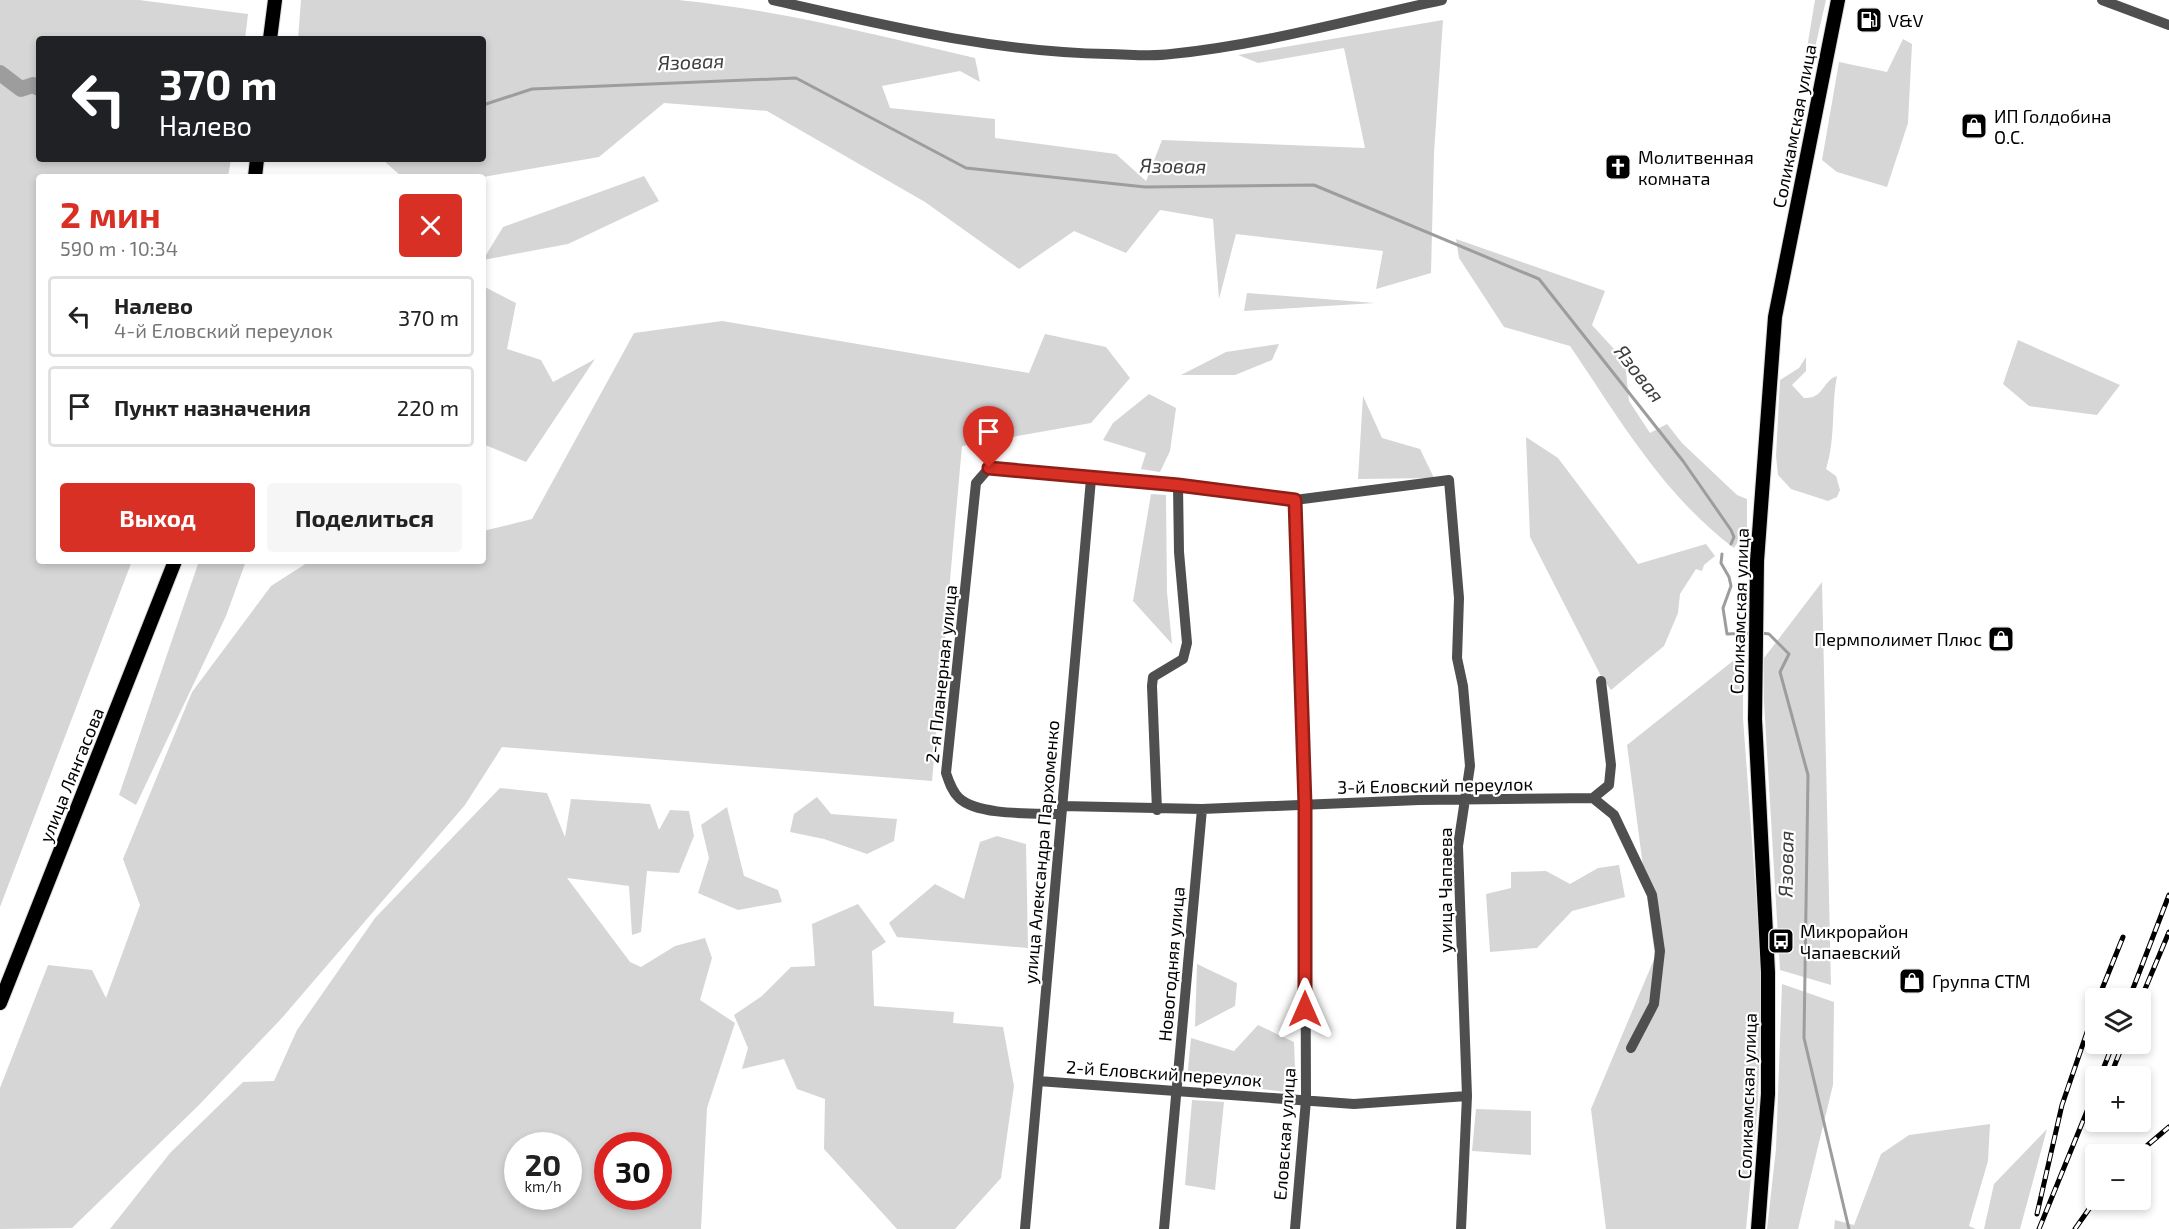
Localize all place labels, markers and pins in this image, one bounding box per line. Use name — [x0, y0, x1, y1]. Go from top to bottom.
fuel station icon: V&V — [1854, 5, 1884, 35]
place label: V&V — [1888, 9, 1923, 31]
place label: ИП Голдобина О.С. — [1994, 105, 2111, 148]
shop icon: ИП Голдобина О.С. — [1959, 111, 1989, 141]
place label: Молитвенная комната — [1638, 146, 1754, 189]
church icon: Молитвенная комната — [1603, 152, 1633, 182]
pin — [963, 406, 1014, 468]
shop icon: Пермполимет Плюс — [1986, 624, 2016, 654]
place label: Пермполимет Плюс — [1814, 628, 1982, 650]
place label: Микрорайон Чапаевский — [1800, 920, 1909, 963]
bus stop icon: Микрорайон Чапаевский — [1766, 926, 1796, 956]
shop icon: Группа СТМ — [1897, 966, 1927, 996]
place label: Группа СТМ — [1932, 970, 2031, 992]

